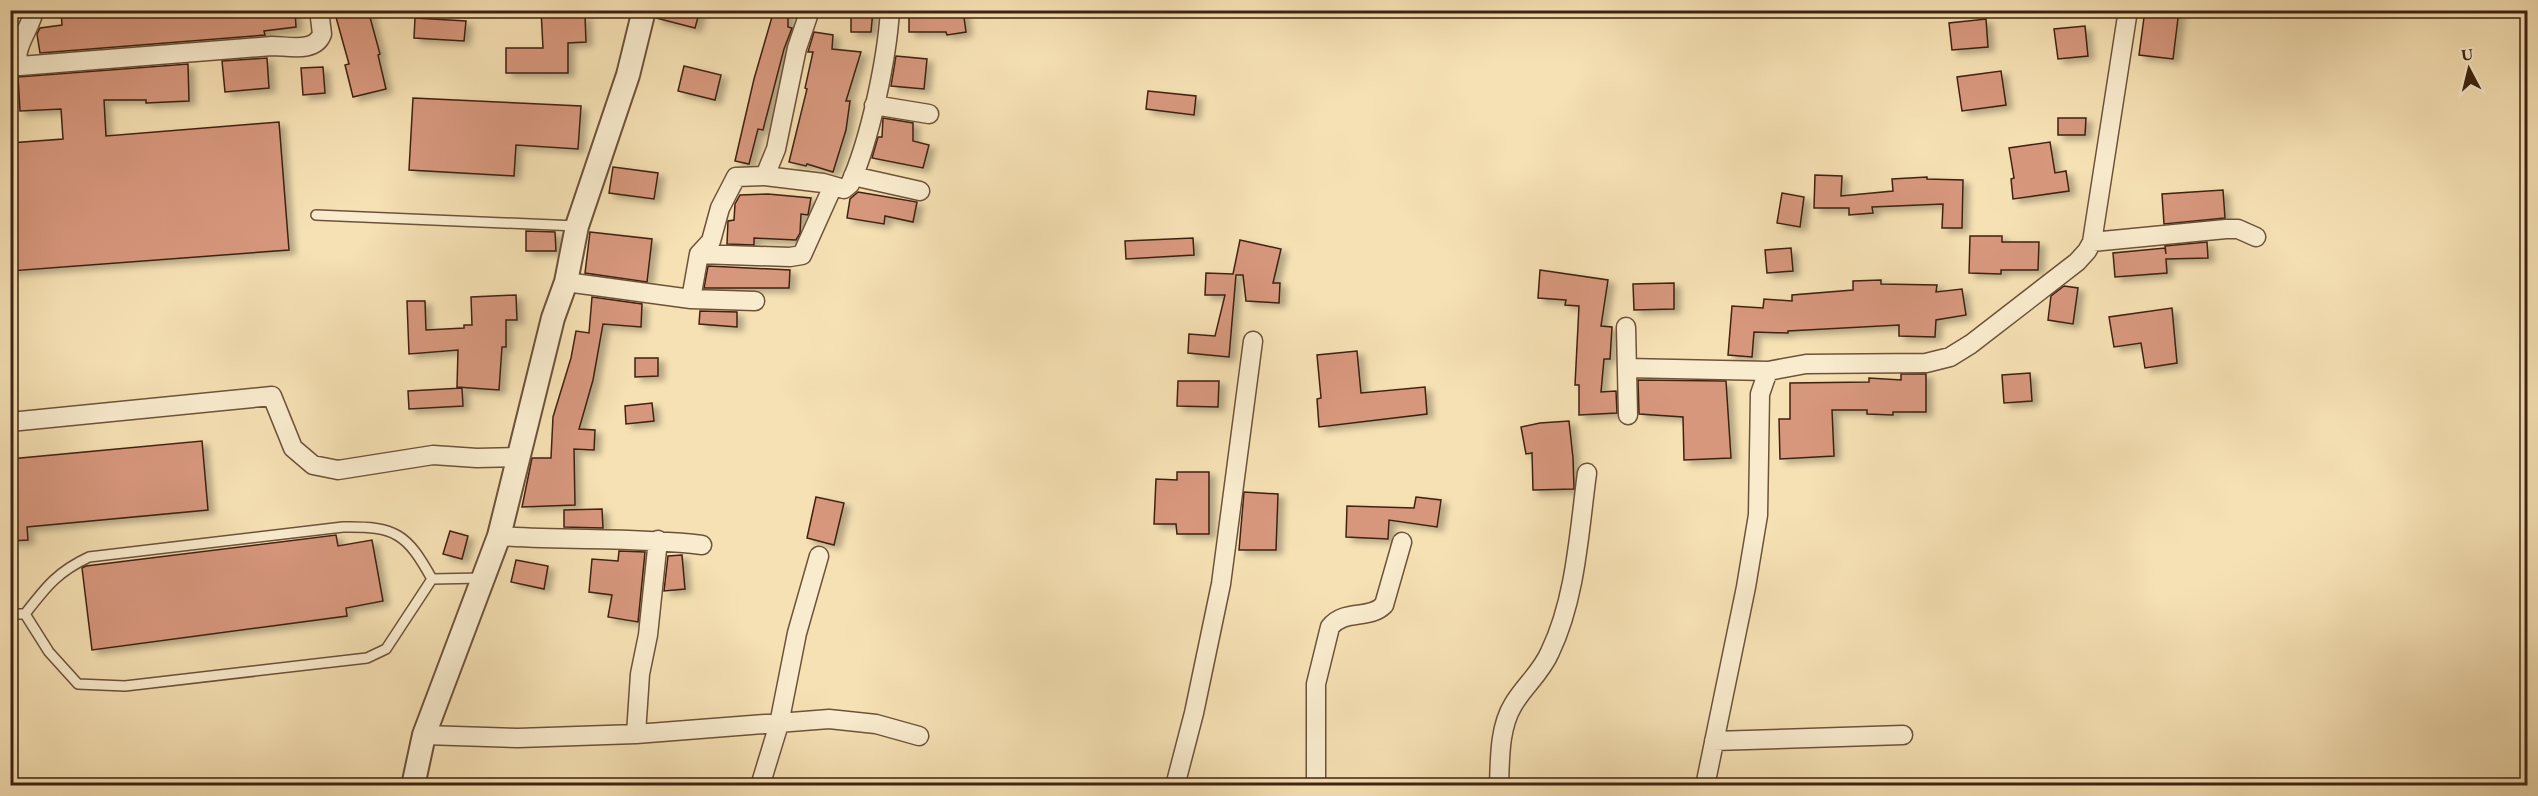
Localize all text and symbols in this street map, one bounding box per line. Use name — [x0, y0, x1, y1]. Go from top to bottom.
north arrow — [2439, 39, 2499, 99]
text: U — [2460, 43, 2475, 66]

